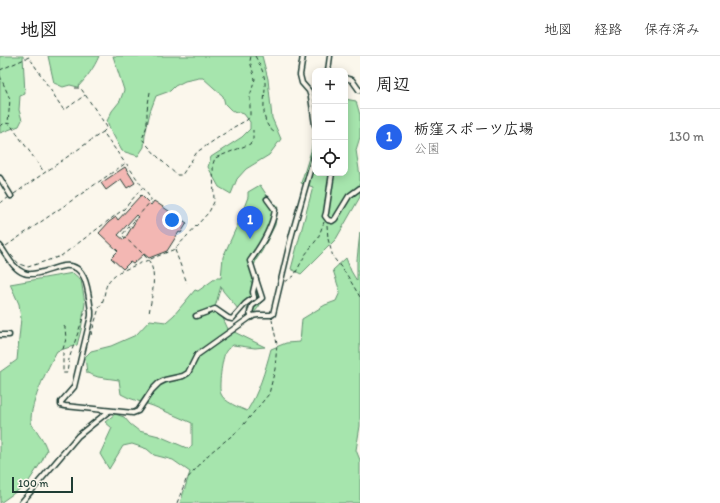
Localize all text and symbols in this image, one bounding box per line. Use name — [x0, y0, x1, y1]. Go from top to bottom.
text: 地図 — [20, 18, 58, 41]
text: 地図 — [544, 21, 572, 38]
text: 経路 — [594, 21, 622, 38]
text: 保存済み — [644, 21, 700, 38]
map controls — [312, 68, 348, 176]
button: + — [312, 68, 348, 104]
text: 周辺 — [376, 74, 410, 94]
button: − — [312, 104, 348, 140]
text: 栃窪スポーツ広場 — [414, 120, 534, 138]
text: 1 — [386, 129, 392, 144]
text: 130 m — [669, 129, 704, 144]
button: locate — [312, 140, 348, 176]
text: 公園 — [414, 141, 440, 156]
pin: 1 — [237, 206, 263, 239]
your location — [162, 210, 182, 230]
scale bar — [12, 475, 73, 494]
text: 100 m — [18, 477, 48, 490]

